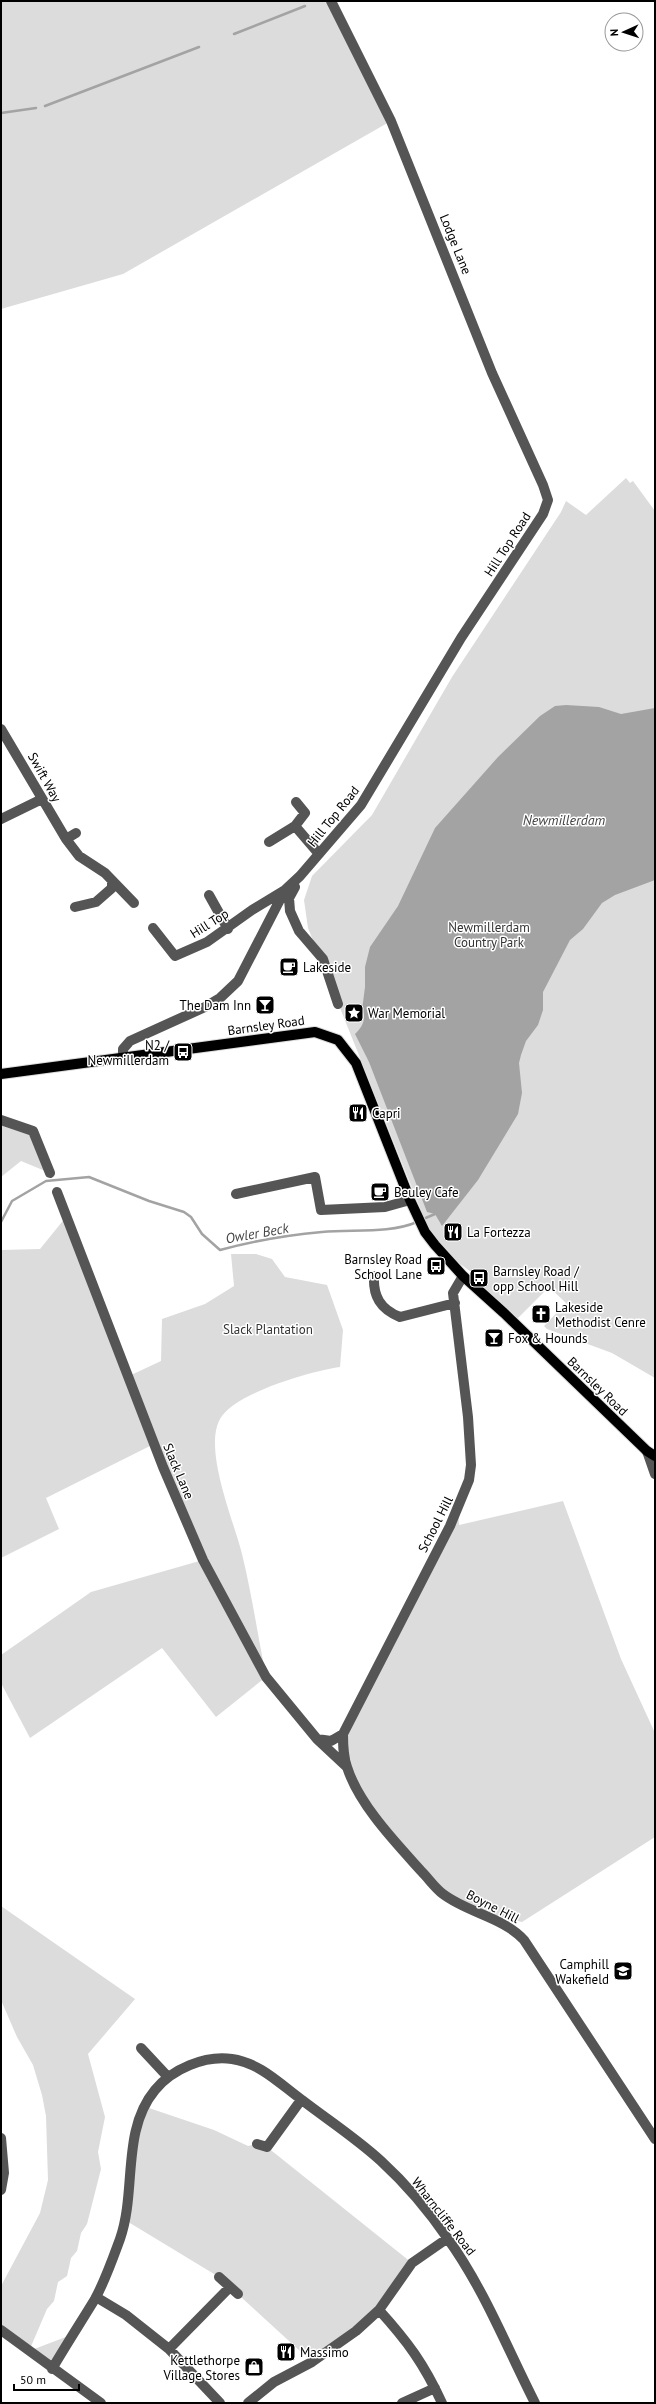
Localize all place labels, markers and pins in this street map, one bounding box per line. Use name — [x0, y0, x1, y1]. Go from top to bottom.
cafe icon: Lakeside — [278, 956, 300, 978]
place label: Lakeside — [303, 959, 351, 976]
bar icon: The Dam Inn — [254, 994, 276, 1016]
place label: The Dam Inn — [180, 997, 251, 1014]
place icon: War Memorial — [343, 1002, 365, 1024]
place label: War Memorial — [368, 1005, 445, 1022]
place label: N2 / Newmillerdam — [88, 1037, 170, 1069]
bus stop icon: N2 / Newmillerdam — [172, 1041, 194, 1063]
restaurant icon: Capri — [347, 1102, 369, 1124]
place label: Capri — [372, 1105, 401, 1122]
cafe icon: Beuley Cafe — [369, 1181, 391, 1203]
place label: Beuley Cafe — [394, 1184, 459, 1201]
restaurant icon: La Fortezza — [442, 1221, 464, 1243]
place label: La Fortezza — [467, 1224, 531, 1241]
place label: Barnsley Road School Lane — [344, 1251, 422, 1283]
bus stop icon: Barnsley Road School Lane — [425, 1255, 447, 1277]
place label: Barnsley Road / opp School Hill — [493, 1263, 580, 1295]
bus stop icon: Barnsley Road / opp School Hill — [468, 1267, 490, 1289]
place label: Lakeside Methodist Cenre — [555, 1299, 646, 1331]
church icon: Lakeside Methodist Cenre — [530, 1303, 552, 1325]
bar icon: Fox & Hounds — [483, 1327, 505, 1349]
place label: Fox & Hounds — [508, 1330, 588, 1347]
place label: Camphill Wakefield — [555, 1956, 609, 1988]
school or university icon: Camphill Wakefield — [612, 1960, 634, 1982]
restaurant icon: Massimo — [275, 2341, 297, 2363]
place label: Massimo — [300, 2344, 349, 2361]
place label: Kettlethorpe Village Stores — [162, 2352, 240, 2384]
shop icon: Kettlethorpe Village Stores — [243, 2356, 265, 2378]

